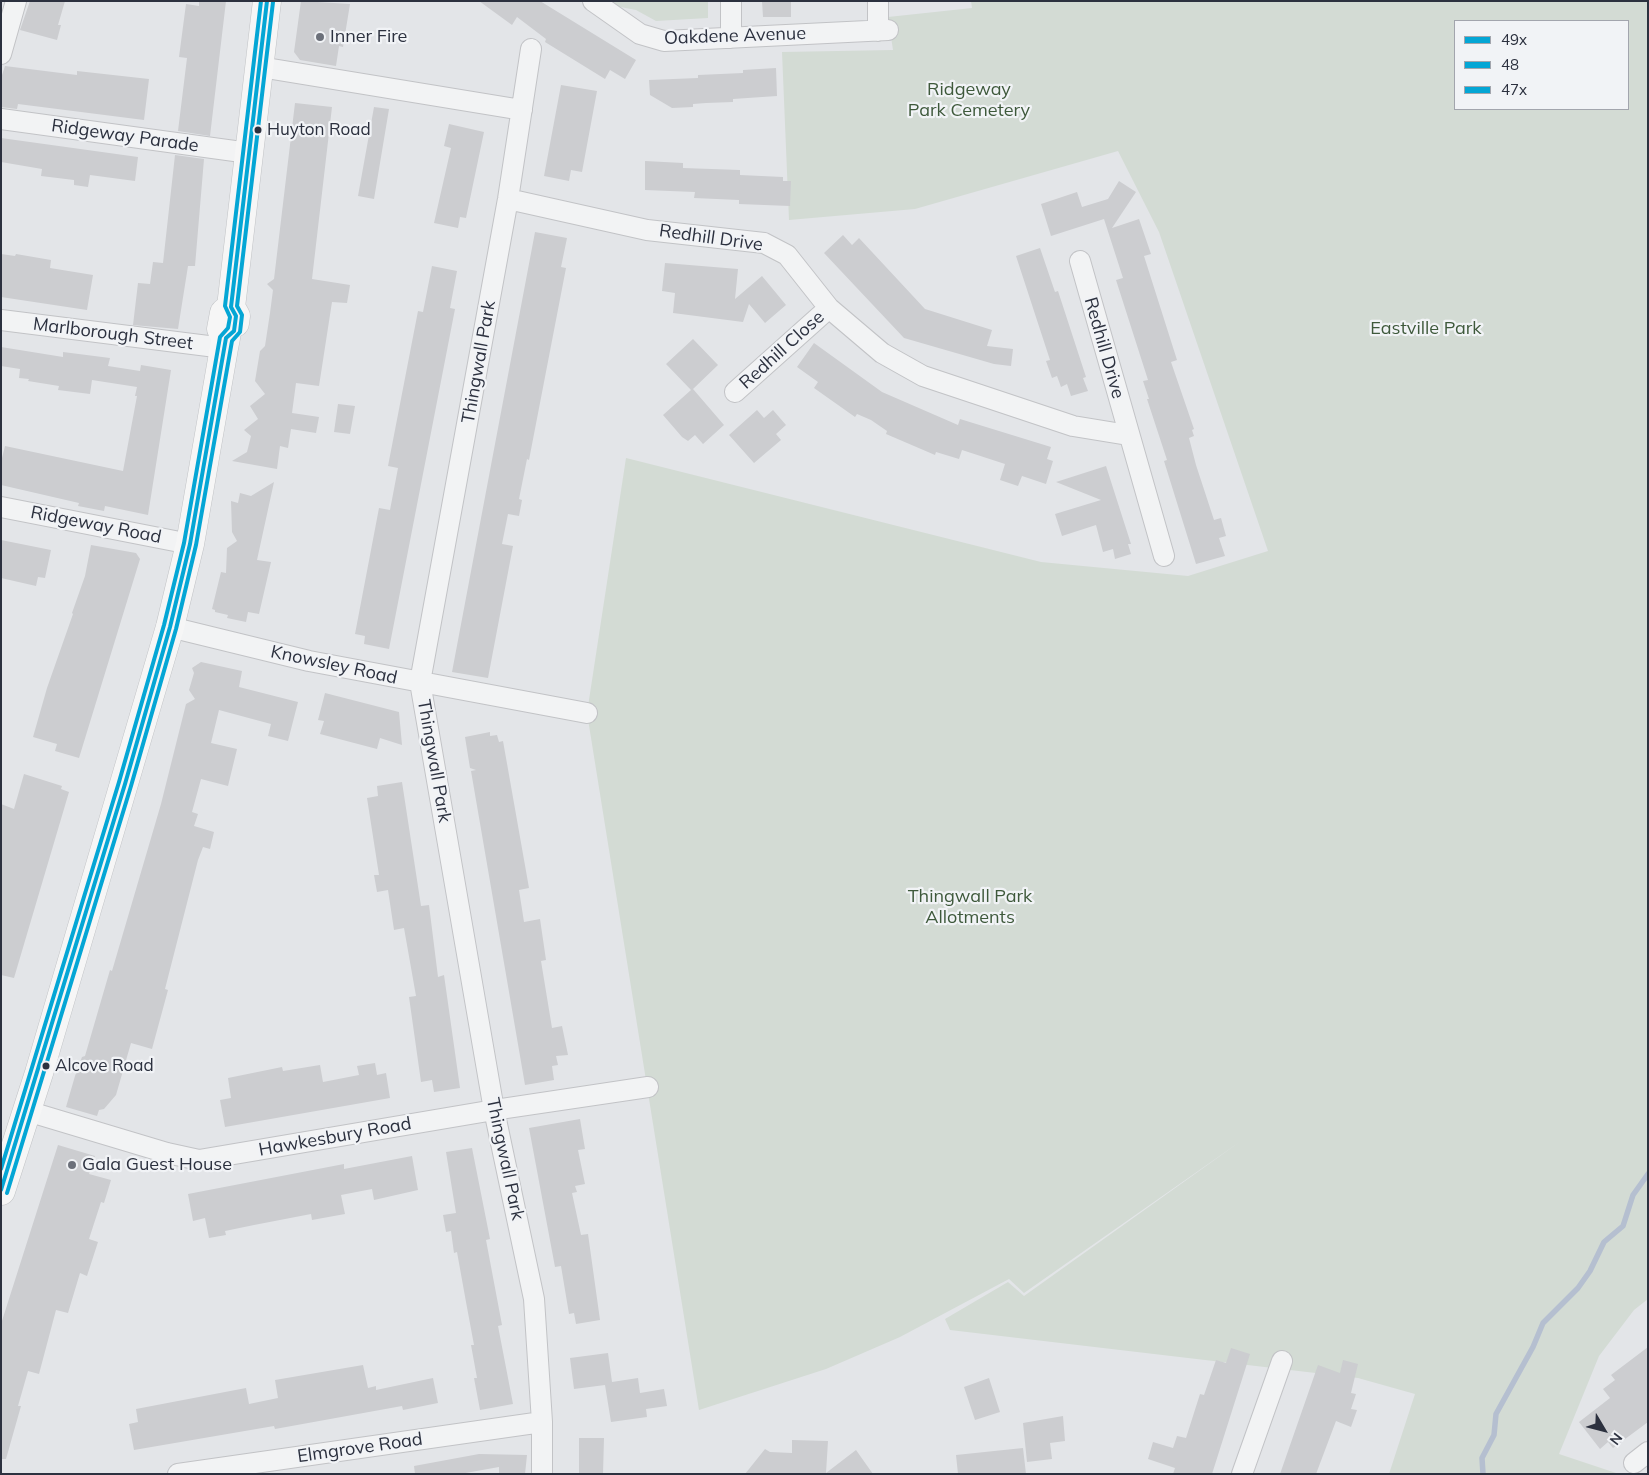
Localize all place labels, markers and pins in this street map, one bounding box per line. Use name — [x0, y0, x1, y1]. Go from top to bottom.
place label: Inner Fire — [330, 26, 407, 48]
marker: Inner Fire — [314, 31, 326, 43]
place label: Huyton Road — [267, 120, 371, 140]
marker: Huyton Road — [253, 125, 263, 135]
place label: Alcove Road — [55, 1056, 154, 1076]
marker: Alcove Road — [41, 1061, 51, 1071]
place label: Gala Guest House — [82, 1154, 232, 1176]
marker: Gala Guest House — [66, 1159, 78, 1171]

